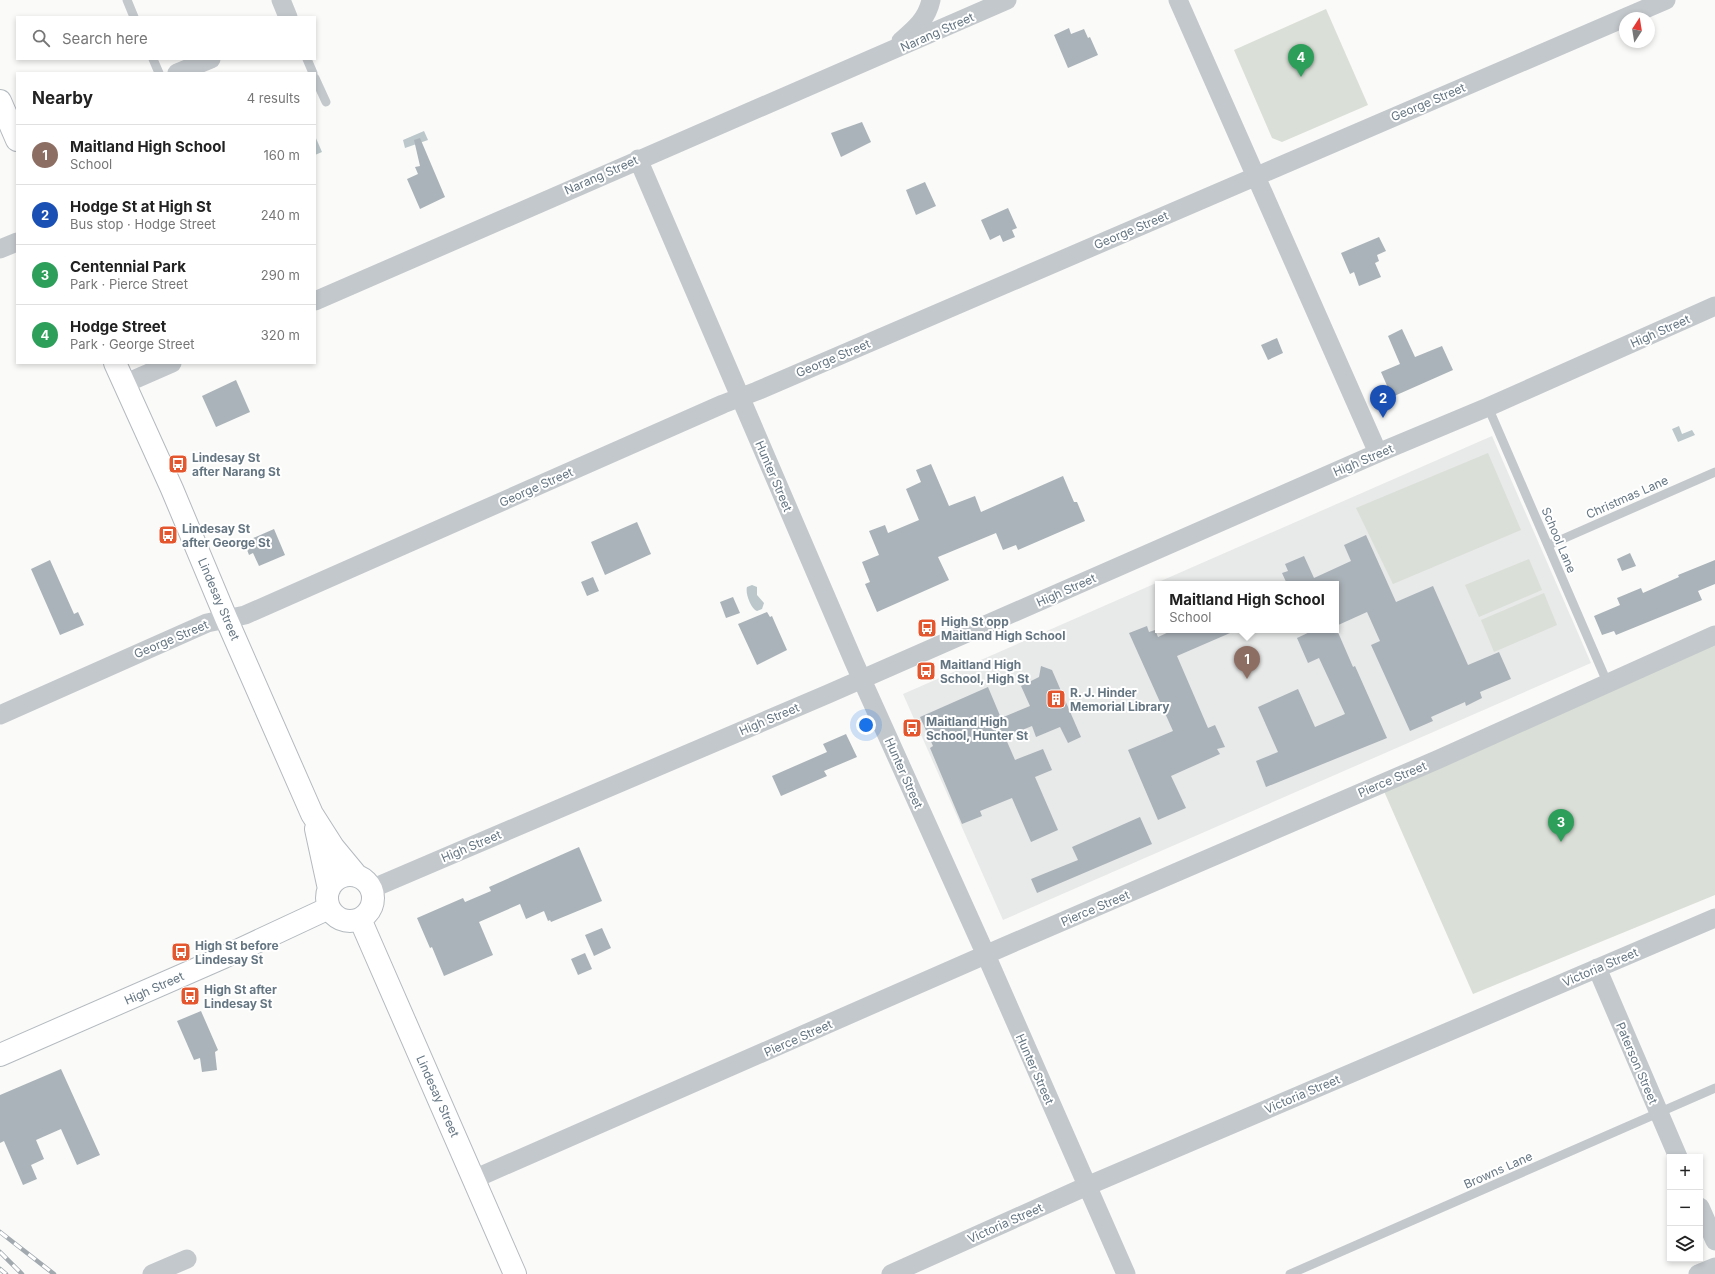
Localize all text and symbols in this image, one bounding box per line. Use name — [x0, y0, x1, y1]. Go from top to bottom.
street label: Narang Street — [898, 9, 976, 55]
north arrow — [1619, 12, 1655, 48]
search box — [16, 16, 316, 60]
icon: search — [30, 27, 52, 49]
text: Search here — [62, 29, 148, 48]
pin: 4 — [1288, 44, 1314, 77]
street label: George Street — [1389, 80, 1467, 124]
text: Nearby — [32, 88, 93, 108]
text: 4 results — [247, 90, 300, 106]
text: Maitland High School — [70, 137, 226, 156]
text: 1 — [42, 147, 48, 163]
text: 160 m — [263, 147, 300, 163]
street label: Narang Street — [562, 152, 640, 198]
text: School — [70, 156, 112, 172]
text: Hodge St at High St — [70, 197, 211, 216]
text: 2 — [41, 207, 49, 223]
text: 240 m — [261, 207, 300, 223]
street label: George Street — [1092, 208, 1170, 252]
text: Bus stop · Hodge Street — [70, 216, 216, 232]
text: Centennial Park — [70, 257, 186, 276]
text: 3 — [41, 267, 49, 283]
text: 290 m — [261, 267, 300, 283]
text: Park · Pierce Street — [70, 276, 188, 292]
street label: High Street — [1628, 311, 1692, 351]
text: Hodge Street — [70, 317, 166, 336]
text: 4 — [41, 327, 49, 343]
text: 320 m — [261, 327, 300, 343]
text: Park · George Street — [70, 336, 195, 352]
street label: George Street — [794, 336, 872, 380]
pin: 2 — [1370, 385, 1396, 418]
street label: Hunter Street — [752, 438, 796, 514]
street label: High Street — [1331, 441, 1395, 479]
place label: Lindesay St after Narang St — [192, 450, 281, 479]
bus stop icon: Lindesay St after Narang St — [167, 453, 189, 475]
street label: George Street — [497, 464, 575, 510]
street label: Christmas Lane — [1584, 472, 1670, 522]
street label: School Lane — [1538, 505, 1580, 575]
place label: Lindesay St after George St — [182, 521, 271, 550]
bus stop icon: Lindesay St after George St — [157, 524, 179, 546]
street label: Lindesay Street — [195, 556, 243, 642]
street label: High Street — [1034, 570, 1098, 610]
popup — [1155, 581, 1339, 633]
text: Maitland High School — [1169, 590, 1325, 609]
text: School — [1169, 609, 1211, 625]
place label: High St opp Maitland High School — [941, 614, 1065, 643]
street label: George Street — [132, 617, 210, 661]
bus stop icon: High St opp Maitland High School — [916, 617, 938, 639]
pin: 1 — [1234, 646, 1260, 679]
place label: Maitland High School, High St — [940, 657, 1030, 686]
bus stop icon: Maitland High School, High St — [915, 660, 937, 682]
place label: R. J. Hinder Memorial Library — [1070, 685, 1170, 714]
building icon: R. J. Hinder Memorial Library — [1045, 688, 1067, 710]
street label: High Street — [737, 700, 801, 738]
place label: Maitland High School, Hunter St — [926, 714, 1029, 743]
your location — [856, 715, 876, 735]
bus stop icon: Maitland High School, Hunter St — [901, 717, 923, 739]
street label: Hunter Street — [882, 735, 926, 811]
street label: Pierce Street — [1355, 758, 1429, 800]
pin: 3 — [1548, 809, 1574, 842]
street label: High Street — [439, 827, 503, 865]
street label: Pierce Street — [1058, 887, 1132, 929]
place label: High St before Lindesay St — [195, 938, 279, 967]
bus stop icon: High St before Lindesay St — [170, 941, 192, 963]
street label: Victoria Street — [1560, 944, 1640, 990]
street label: High Street — [122, 968, 186, 1008]
place label: High St after Lindesay St — [204, 982, 277, 1011]
bus stop icon: High St after Lindesay St — [179, 985, 201, 1007]
street label: Pierce Street — [762, 1016, 834, 1060]
street label: Paterson Street — [1613, 1020, 1661, 1106]
street label: Hunter Street — [1013, 1031, 1057, 1107]
street label: Lindesay Street — [413, 1053, 463, 1139]
street label: Victoria Street — [1262, 1071, 1342, 1117]
street label: Browns Lane — [1461, 1148, 1535, 1192]
map controls — [1667, 1154, 1703, 1262]
button: + — [1667, 1154, 1703, 1190]
button: − — [1667, 1190, 1703, 1226]
street label: Victoria Street — [965, 1200, 1045, 1246]
button: layers — [1667, 1226, 1703, 1262]

